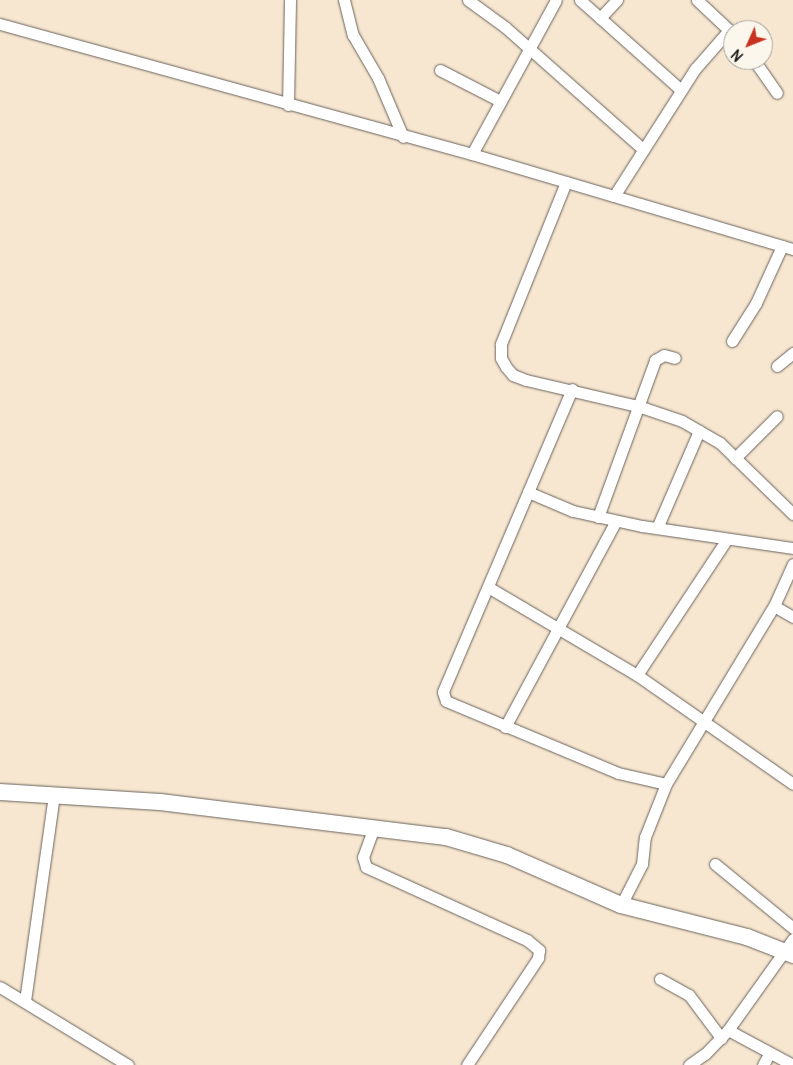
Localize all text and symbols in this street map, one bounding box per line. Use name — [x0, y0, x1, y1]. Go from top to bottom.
north arrow — [723, 20, 773, 70]
text: N — [728, 46, 747, 64]

